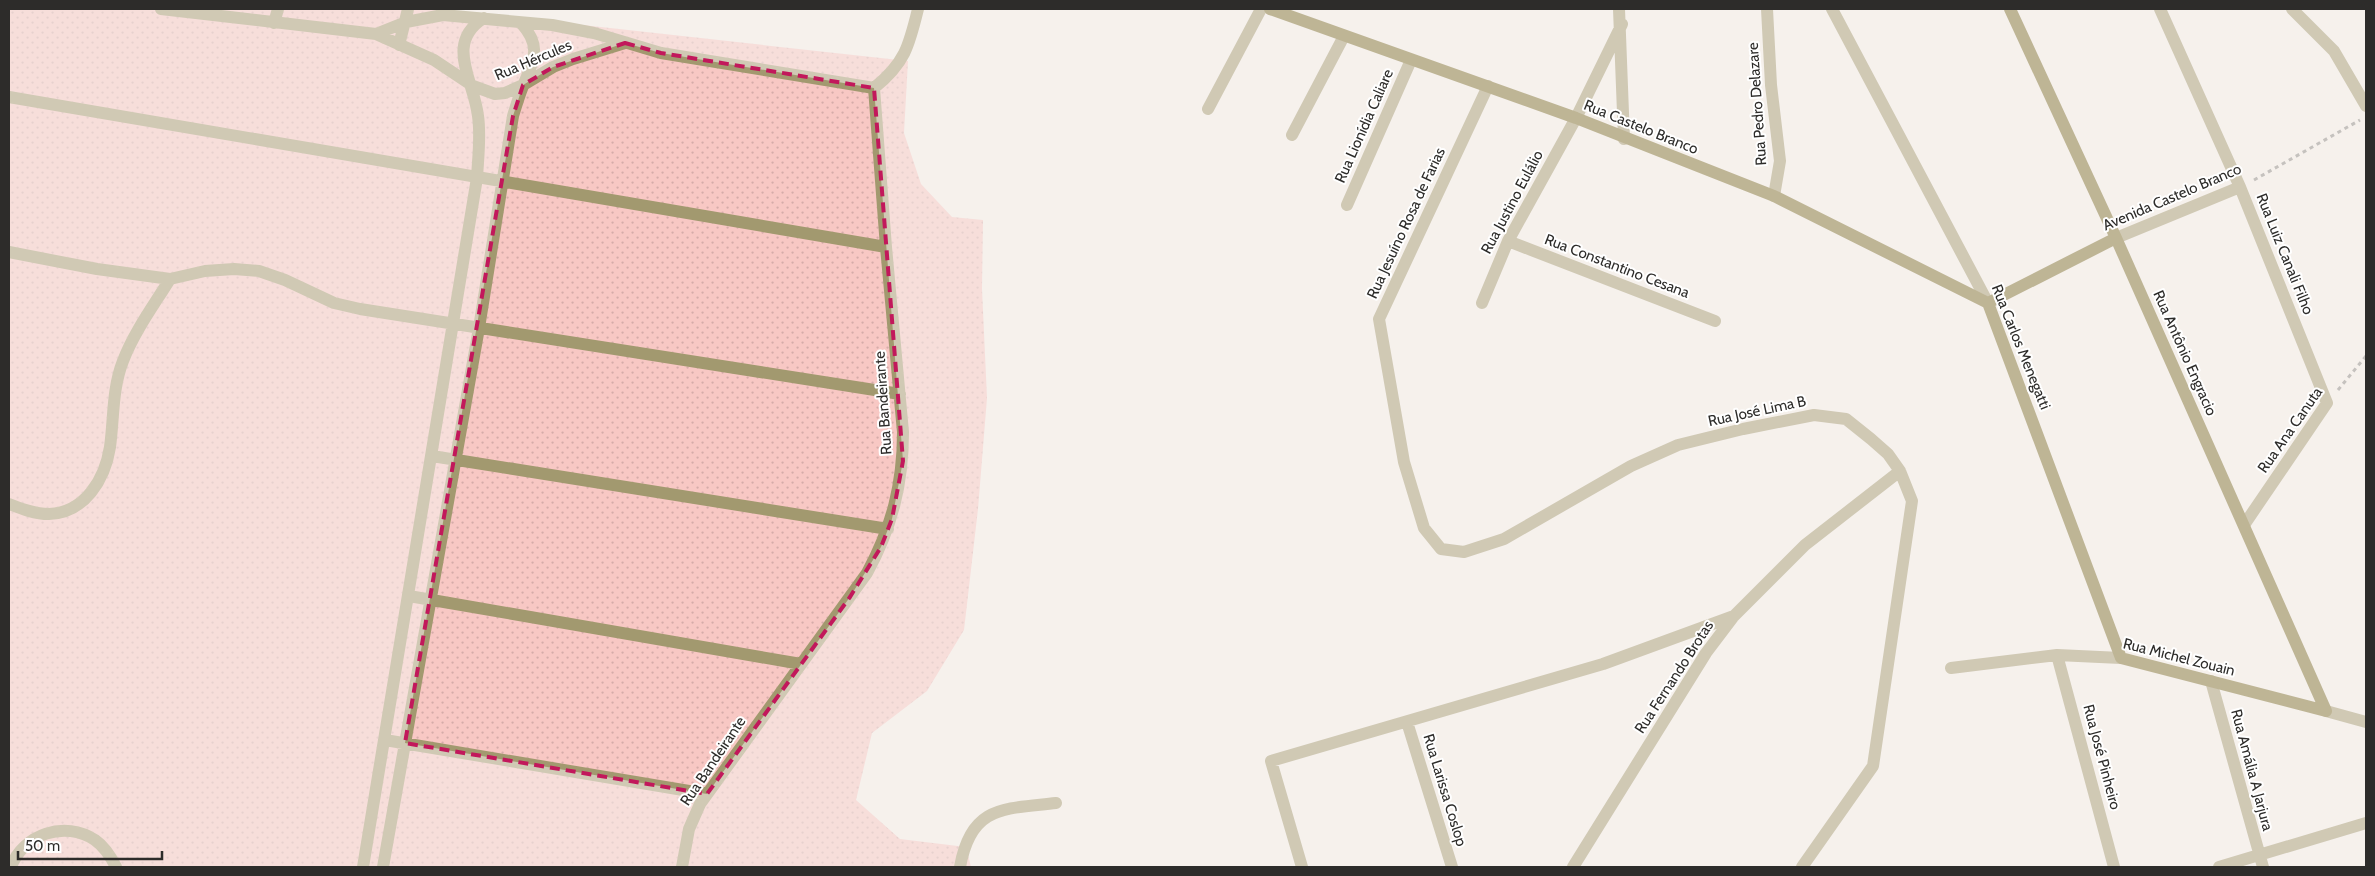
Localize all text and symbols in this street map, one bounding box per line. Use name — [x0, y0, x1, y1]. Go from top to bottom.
street label: Rua Hércules — [492, 36, 574, 84]
street label: Rua Pedro Delazare — [1744, 41, 1770, 166]
street label: Rua Lionídia Caliare — [1331, 66, 1397, 186]
street label: Rua Castelo Branco — [1581, 96, 1701, 158]
street label: Rua Jesuíno Rosa de Farias — [1363, 145, 1449, 301]
street label: Rua Justino Eulálio — [1477, 147, 1547, 257]
street label: Avenida Castelo Branco — [2100, 160, 2244, 234]
street label: Rua Luiz Canali Filho — [2252, 191, 2318, 317]
street label: Rua Constantino Cesana — [1542, 230, 1693, 302]
street label: Rua Carlos Menegatti — [1988, 282, 2054, 412]
street label: Rua Antônio Engracio — [2149, 288, 2221, 418]
street label: Rua Bandeirante — [870, 350, 896, 455]
street label: Rua Ana Canuta — [2254, 383, 2327, 476]
street label: Rua José Lima B — [1706, 392, 1808, 430]
street label: Rua Fernando Brotas — [1631, 617, 1717, 737]
street label: Rua Michel Zouain — [2121, 634, 2237, 680]
street label: Rua José Pinheiro — [2079, 702, 2125, 812]
street label: Rua Amália A Jarjura — [2227, 707, 2277, 834]
street label: Rua Bandeirante — [677, 713, 750, 809]
street label: Rua Larissa Coslop — [1419, 732, 1471, 848]
scale bar — [18, 828, 161, 860]
text: 50 m — [25, 837, 60, 855]

